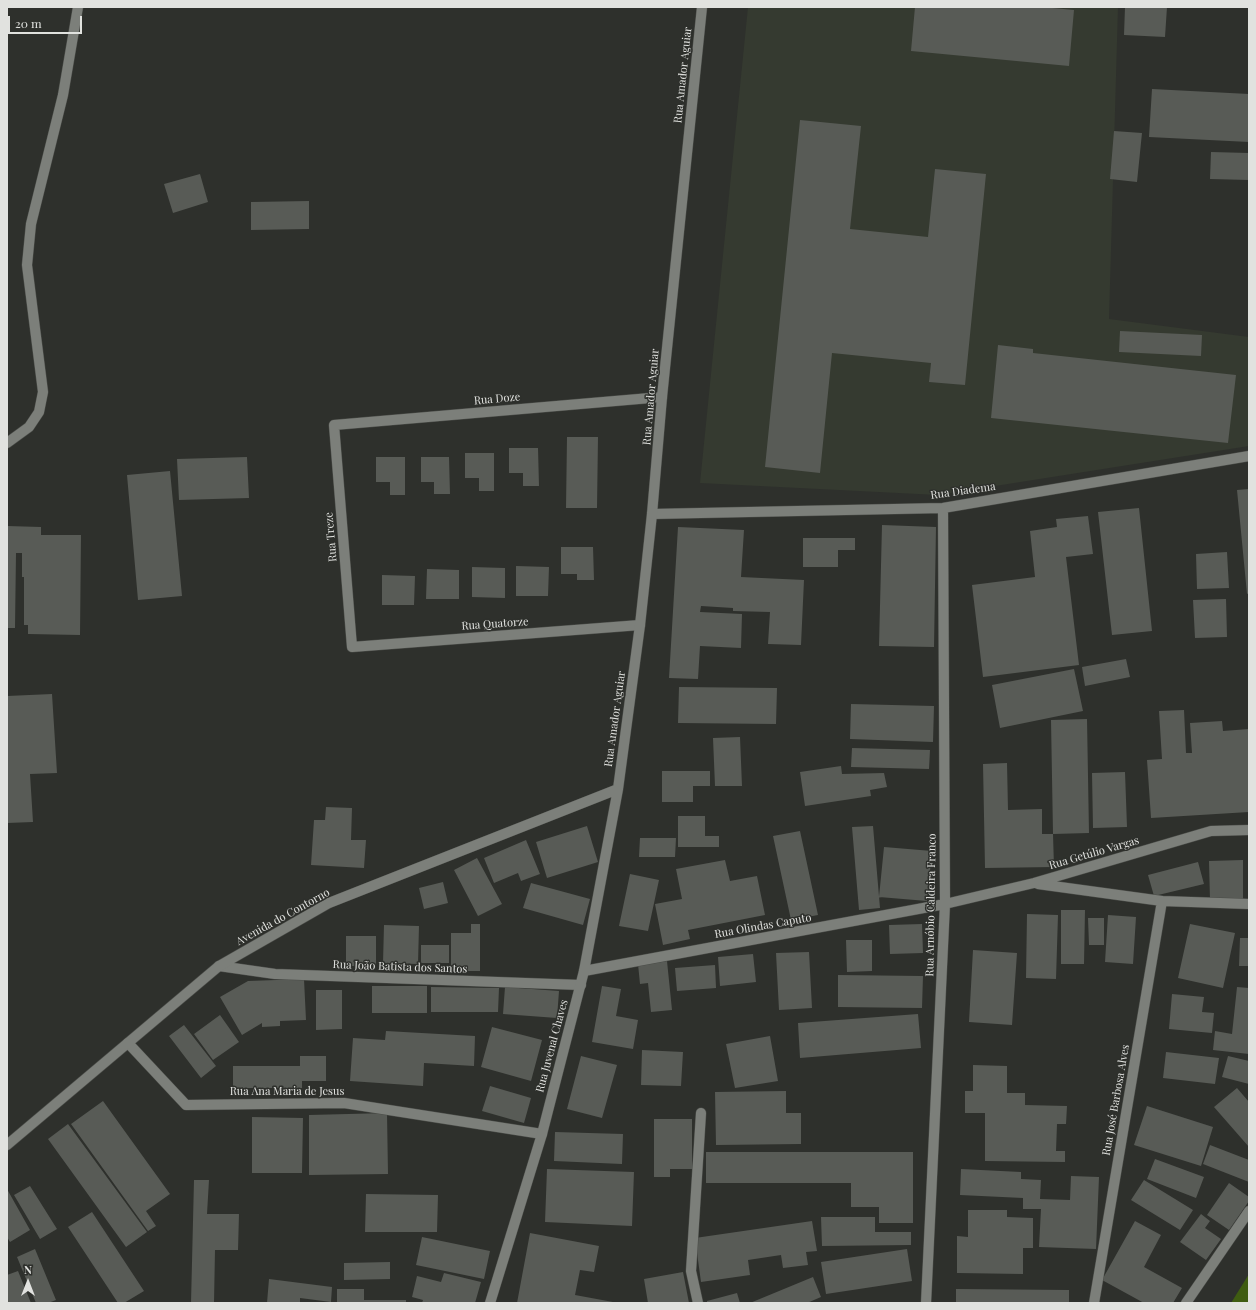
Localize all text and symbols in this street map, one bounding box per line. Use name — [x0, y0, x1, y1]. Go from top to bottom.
scale bar — [10, 8, 84, 34]
text: 20 m — [15, 15, 42, 31]
street label: Rua Amador Aguiar — [671, 26, 695, 124]
street label: Rua Amador Aguiar — [640, 348, 662, 446]
street label: Rua Doze — [473, 390, 521, 408]
street label: Rua Diadema — [930, 480, 996, 502]
street label: Rua Treze — [322, 512, 340, 562]
street label: Rua Quatorze — [461, 615, 529, 633]
street label: Rua Amador Aguiar — [602, 670, 628, 768]
street label: Rua Arnóbio Caldeira Franco — [923, 833, 939, 977]
street label: Rua Getúlio Vargas — [1047, 834, 1141, 872]
street label: Avenida do Contorno — [234, 886, 332, 948]
street label: Rua Olindas Caputo — [714, 911, 812, 941]
street label: Rua João Batista dos Santos — [332, 958, 468, 976]
street label: Rua Juvenal Chaves — [533, 998, 571, 1094]
street label: Rua José Barbosa Alves — [1100, 1043, 1132, 1157]
street label: Rua Ana Maria de Jesus — [230, 1085, 344, 1099]
north arrow — [8, 1262, 48, 1302]
text: N — [24, 1262, 32, 1277]

